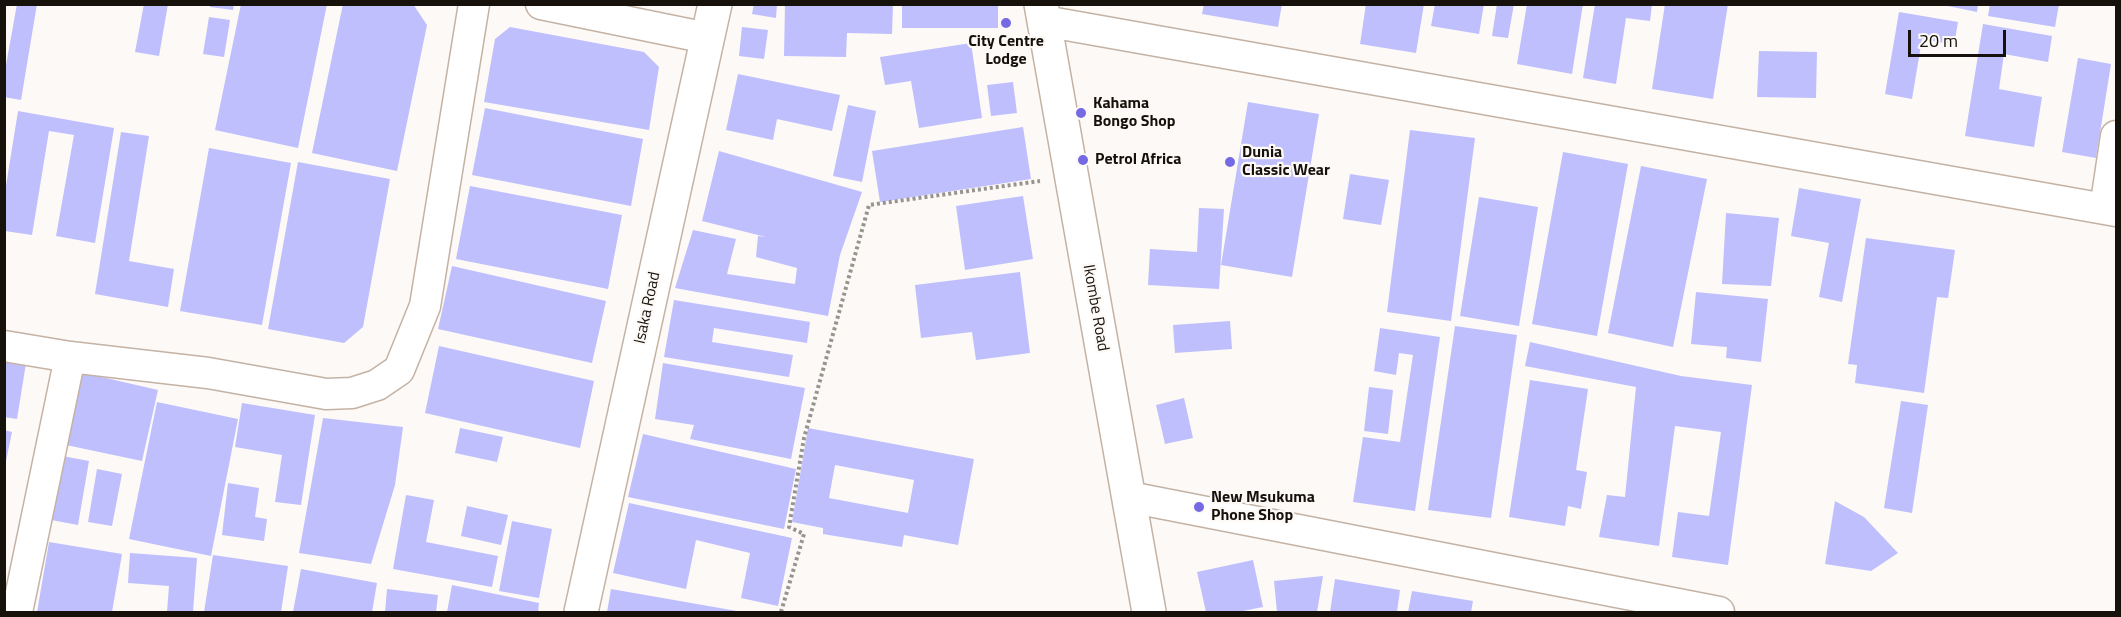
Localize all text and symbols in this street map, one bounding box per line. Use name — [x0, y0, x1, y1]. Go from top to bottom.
marker: City Centre Lodge — [999, 16, 1013, 30]
scale bar — [1911, 18, 2008, 56]
text: 20 m — [1919, 27, 1958, 54]
place label: City Centre Lodge — [968, 32, 1044, 70]
place label: Kahama Bongo Shop — [1093, 94, 1175, 132]
marker: Kahama Bongo Shop — [1074, 106, 1088, 120]
place label: Dunia Classic Wear — [1242, 143, 1330, 181]
place label: Petrol Africa — [1095, 150, 1181, 170]
marker: Petrol Africa — [1076, 153, 1090, 167]
marker: Dunia Classic Wear — [1223, 155, 1237, 169]
street label: Ikombe Road — [1078, 263, 1112, 353]
street label: Isaka Road — [631, 270, 665, 346]
place label: New Msukuma Phone Shop — [1211, 488, 1315, 526]
marker: New Msukuma Phone Shop — [1192, 500, 1206, 514]

